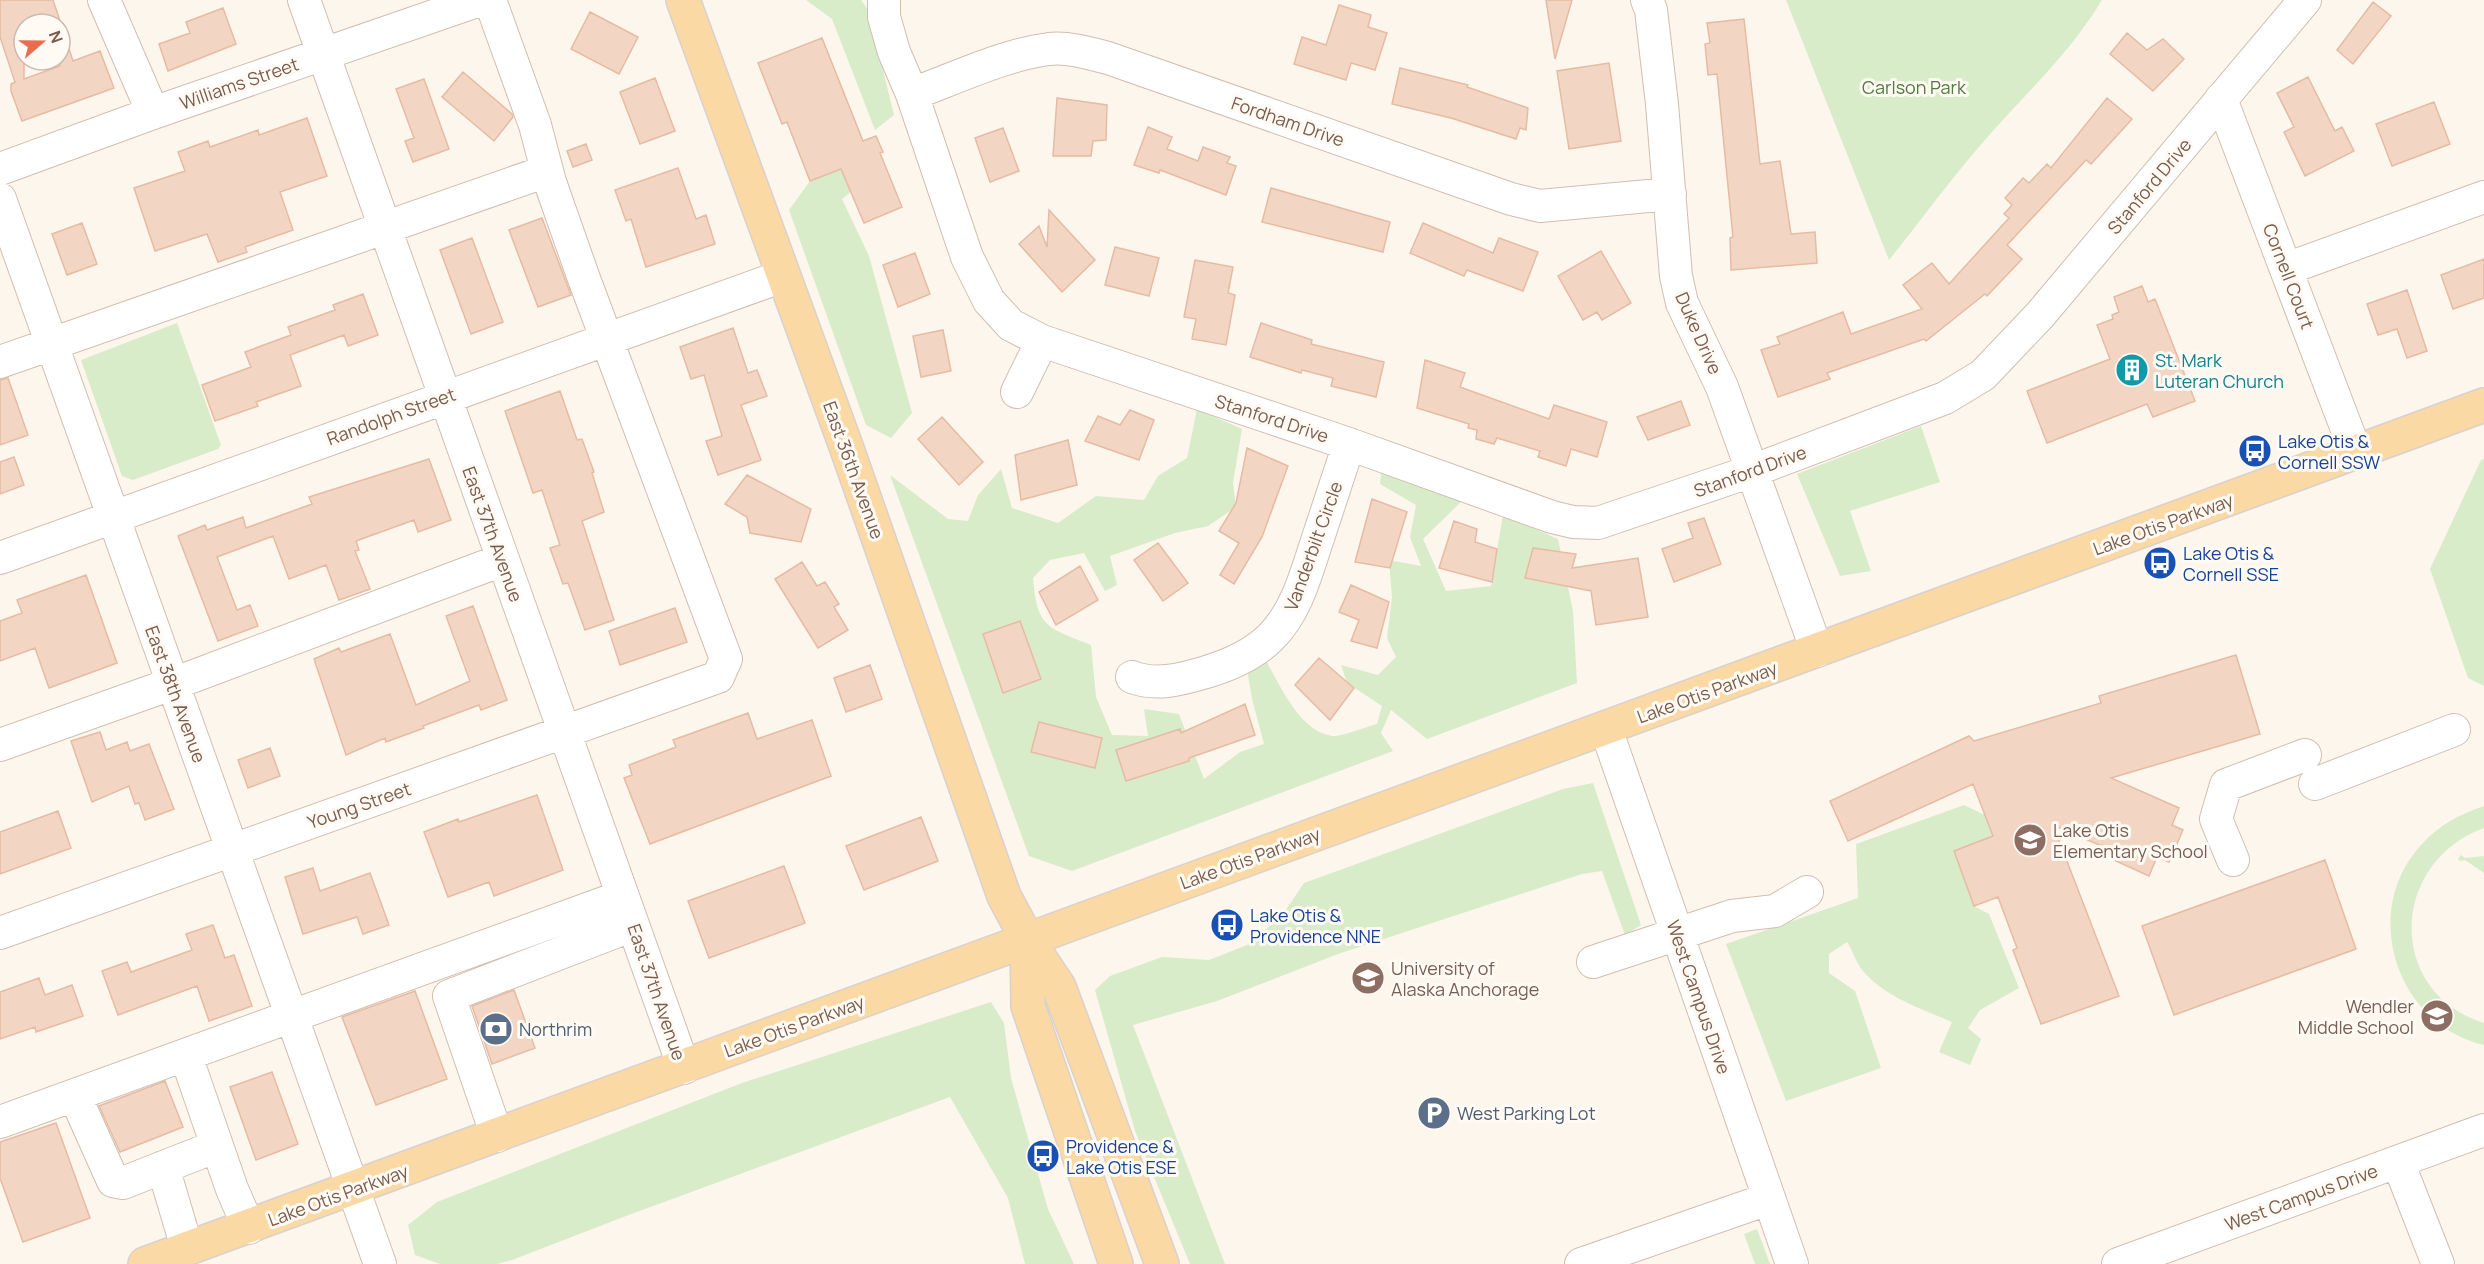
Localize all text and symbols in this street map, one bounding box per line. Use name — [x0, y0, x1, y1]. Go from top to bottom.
north arrow — [12, 12, 72, 72]
text: N — [44, 28, 68, 46]
street label: Williams Street — [176, 51, 302, 115]
park label: Carlson Park — [1862, 75, 1967, 99]
street label: Fordham Drive — [1228, 90, 1348, 152]
street label: Stanford Drive — [2102, 133, 2196, 239]
street label: Cornell Court — [2258, 220, 2320, 332]
street label: Duke Drive — [1670, 288, 1728, 378]
place label: St. Mark Luteran Church — [2155, 348, 2284, 393]
building icon: St. Mark Luteran Church — [2114, 352, 2150, 388]
street label: Randolph Street — [323, 382, 459, 450]
street label: Stanford Drive — [1212, 388, 1332, 448]
street label: East 36th Avenue — [818, 398, 890, 542]
place label: Lake Otis & Cornell SSW — [2278, 429, 2380, 474]
bus stop icon: Lake Otis & Cornell SSW — [2237, 433, 2273, 469]
street label: Stanford Drive — [1690, 439, 1810, 503]
street label: East 37th Avenue — [457, 463, 529, 605]
street label: Vanderbilt Circle — [1278, 478, 1348, 614]
street label: Lake Otis Parkway — [2090, 487, 2237, 561]
place label: Lake Otis & Cornell SSE — [2183, 541, 2279, 586]
bus stop icon: Lake Otis & Cornell SSE — [2142, 545, 2178, 581]
street label: East 38th Avenue — [140, 622, 212, 766]
street label: Lake Otis Parkway — [1634, 655, 1781, 729]
street label: Young Street — [304, 776, 414, 834]
place label: Lake Otis Elementary School — [2053, 818, 2208, 863]
street label: Lake Otis Parkway — [1177, 821, 1324, 895]
school or university icon: Lake Otis Elementary School — [2012, 822, 2048, 858]
place label: Lake Otis & Providence NNE — [1250, 903, 1381, 948]
bus stop icon: Lake Otis & Providence NNE — [1209, 907, 1245, 943]
street label: West Campus Drive — [1661, 917, 1737, 1077]
street label: East 37th Avenue — [622, 921, 692, 1063]
place label: University of Alaska Anchorage — [1391, 956, 1539, 1001]
school or university icon: University of Alaska Anchorage — [1350, 960, 1386, 996]
street label: Lake Otis Parkway — [721, 989, 868, 1063]
place label: Wendler Middle School — [2298, 994, 2415, 1039]
school or university icon: Wendler Middle School — [2419, 998, 2455, 1034]
bank icon: Northrim — [478, 1011, 514, 1047]
place label: Northrim — [519, 1017, 592, 1041]
parking icon: West Parking Lot — [1416, 1095, 1452, 1131]
place label: West Parking Lot — [1457, 1101, 1596, 1125]
place label: Providence & Lake Otis ESE — [1066, 1134, 1177, 1179]
bus stop icon: Providence & Lake Otis ESE — [1025, 1138, 1061, 1174]
street label: Lake Otis Parkway — [265, 1158, 412, 1232]
street label: West Campus Drive — [2221, 1158, 2381, 1236]

